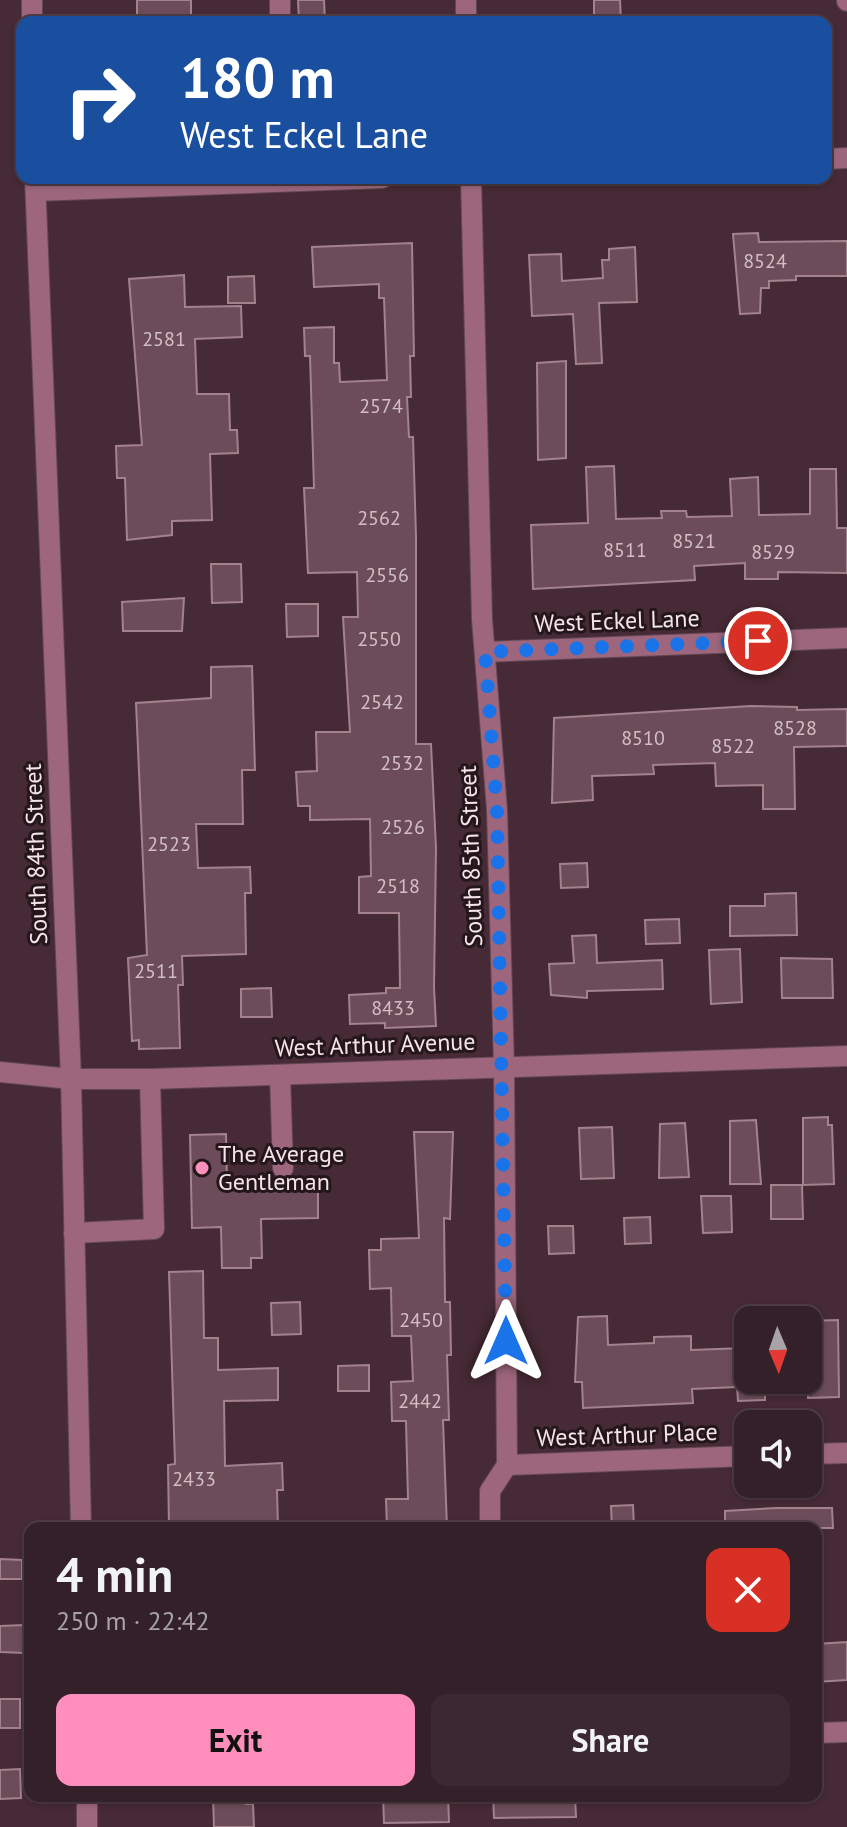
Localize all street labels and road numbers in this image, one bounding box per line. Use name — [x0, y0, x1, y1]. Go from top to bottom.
street label: West Eckel Lane — [534, 602, 700, 639]
street label: South 84th Street — [17, 763, 54, 945]
street label: South 85th Street — [452, 765, 489, 947]
street label: West Arthur Avenue — [274, 1026, 476, 1063]
street label: West Arthur Place — [536, 1416, 718, 1453]

